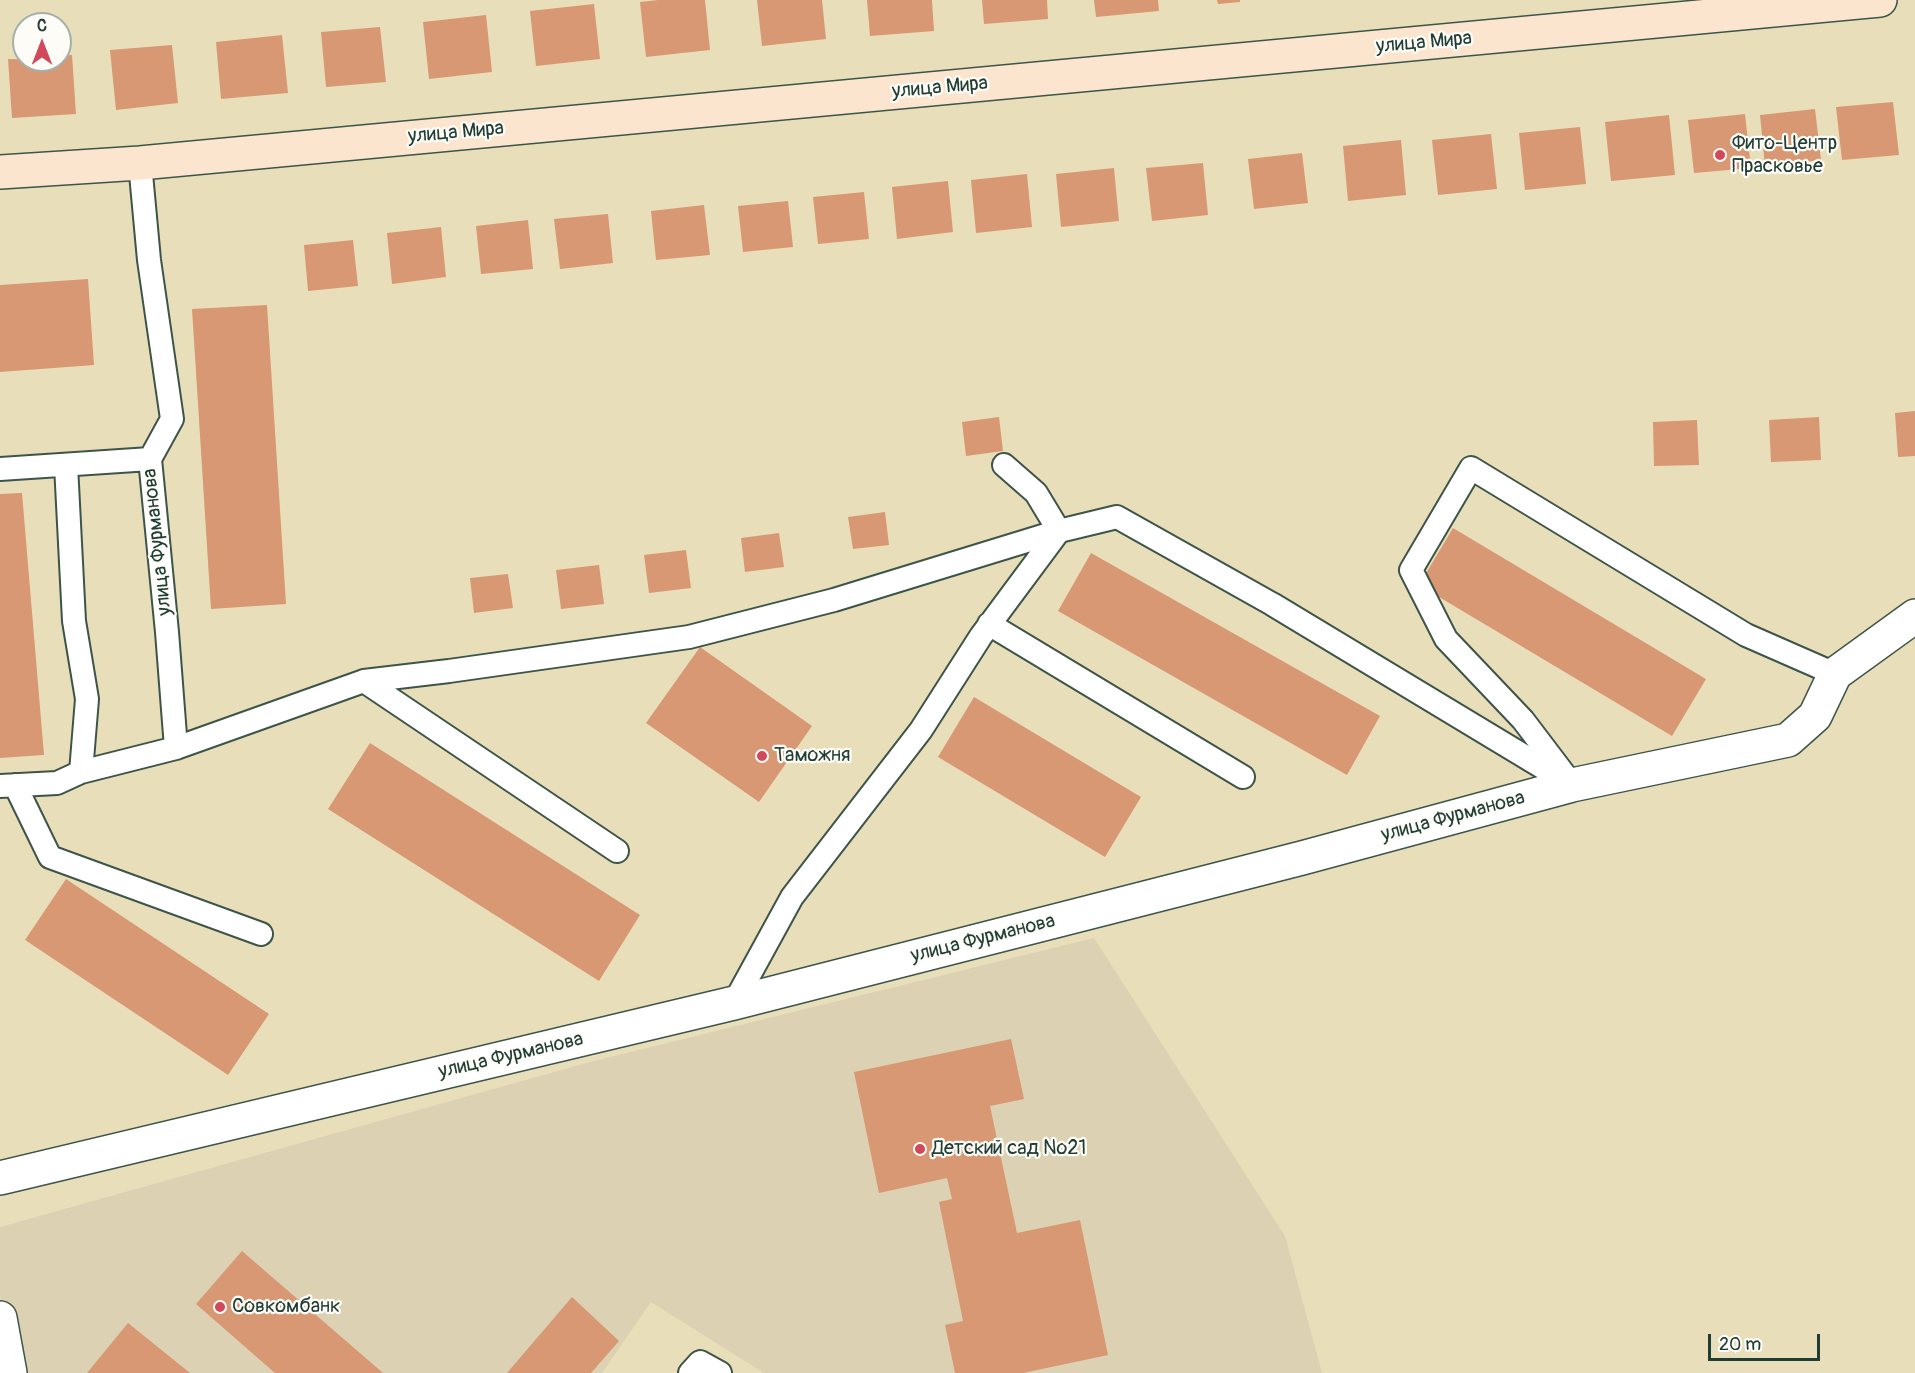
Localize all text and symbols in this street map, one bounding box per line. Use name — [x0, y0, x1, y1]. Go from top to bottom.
north arrow — [12, 12, 72, 72]
text: С — [37, 16, 47, 36]
street label: улица Мира — [1375, 27, 1473, 59]
street label: улица Мира — [891, 72, 989, 104]
street label: улица Мира — [407, 117, 505, 149]
place label: Фито-Центр Прасковье — [1732, 132, 1837, 179]
marker: Фито-Центр Прасковье — [1713, 148, 1727, 162]
street label: улица Фурманова — [138, 467, 178, 617]
place label: Таможня — [774, 744, 850, 768]
marker: Таможня — [755, 749, 769, 763]
street label: улица Фурманова — [1378, 786, 1528, 848]
street label: улица Фурманова — [908, 909, 1058, 969]
street label: улица Фурманова — [436, 1028, 586, 1084]
place label: Детский сад №21 — [932, 1137, 1086, 1161]
marker: Детский сад №21 — [913, 1142, 927, 1156]
place label: Совкомбанк — [232, 1295, 340, 1319]
marker: Совкомбанк — [213, 1300, 227, 1314]
scale bar — [1711, 1322, 1824, 1360]
text: 20 m — [1719, 1333, 1761, 1356]

